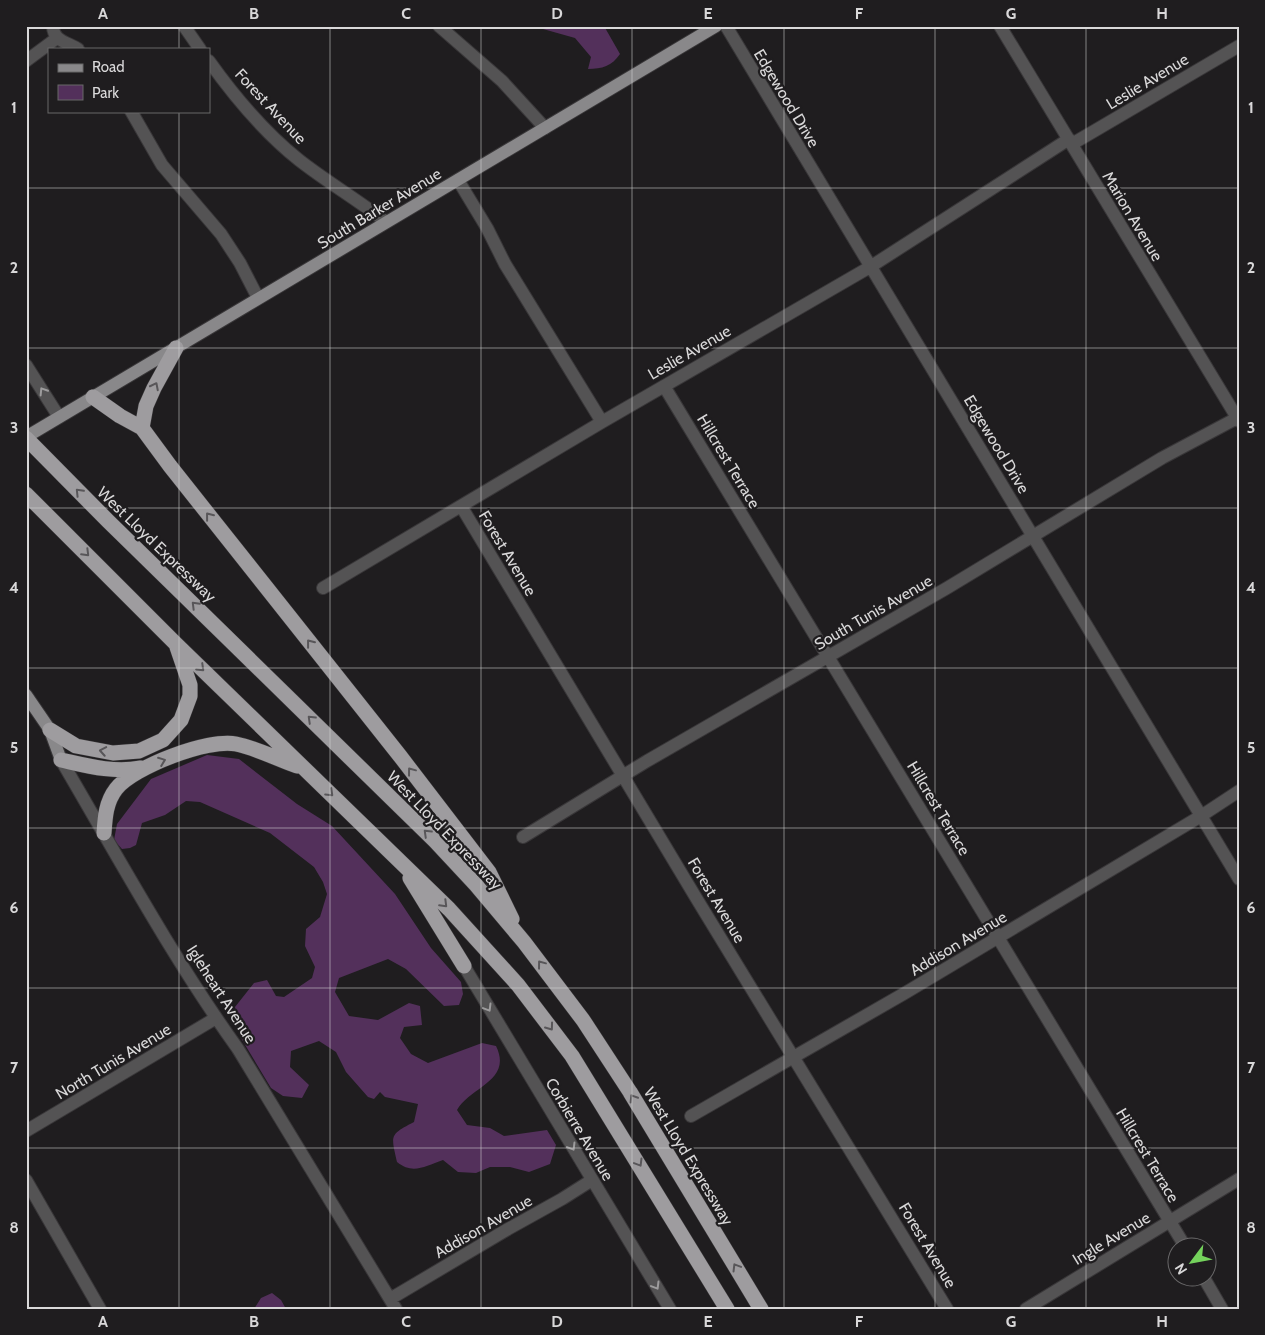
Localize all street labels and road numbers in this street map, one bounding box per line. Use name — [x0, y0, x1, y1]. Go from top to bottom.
street label: Edgewood Drive — [750, 46, 823, 151]
street label: Leslie Avenue — [1103, 49, 1192, 113]
street label: Forest Avenue — [231, 65, 310, 148]
street label: South Barker Avenue — [314, 164, 445, 253]
street label: Marion Avenue — [1098, 168, 1167, 264]
street label: Leslie Avenue — [645, 321, 734, 384]
street label: Edgewood Drive — [960, 392, 1033, 497]
street label: Hillcrest Terrace — [693, 411, 764, 512]
street label: West Lloyd Expressway — [93, 483, 220, 606]
street label: Forest Avenue — [475, 507, 540, 599]
street label: South Tunis Avenue — [811, 571, 936, 654]
street label: Hillcrest Terrace — [903, 758, 974, 859]
street label: West Lloyd Expressway — [383, 767, 506, 894]
street label: Forest Avenue — [684, 854, 749, 946]
street label: Addison Avenue — [906, 907, 1010, 980]
street label: Igleheart Avenue — [183, 942, 260, 1047]
street label: North Tunis Avenue — [52, 1019, 174, 1103]
street label: Corbierre Avenue — [541, 1074, 618, 1184]
street label: West Lloyd Expressway — [640, 1084, 737, 1229]
street label: Hillcrest Terrace — [1112, 1105, 1183, 1206]
street label: Addison Avenue — [431, 1191, 535, 1262]
street label: Forest Avenue — [895, 1199, 960, 1291]
street label: Ingle Avenue — [1069, 1208, 1153, 1269]

